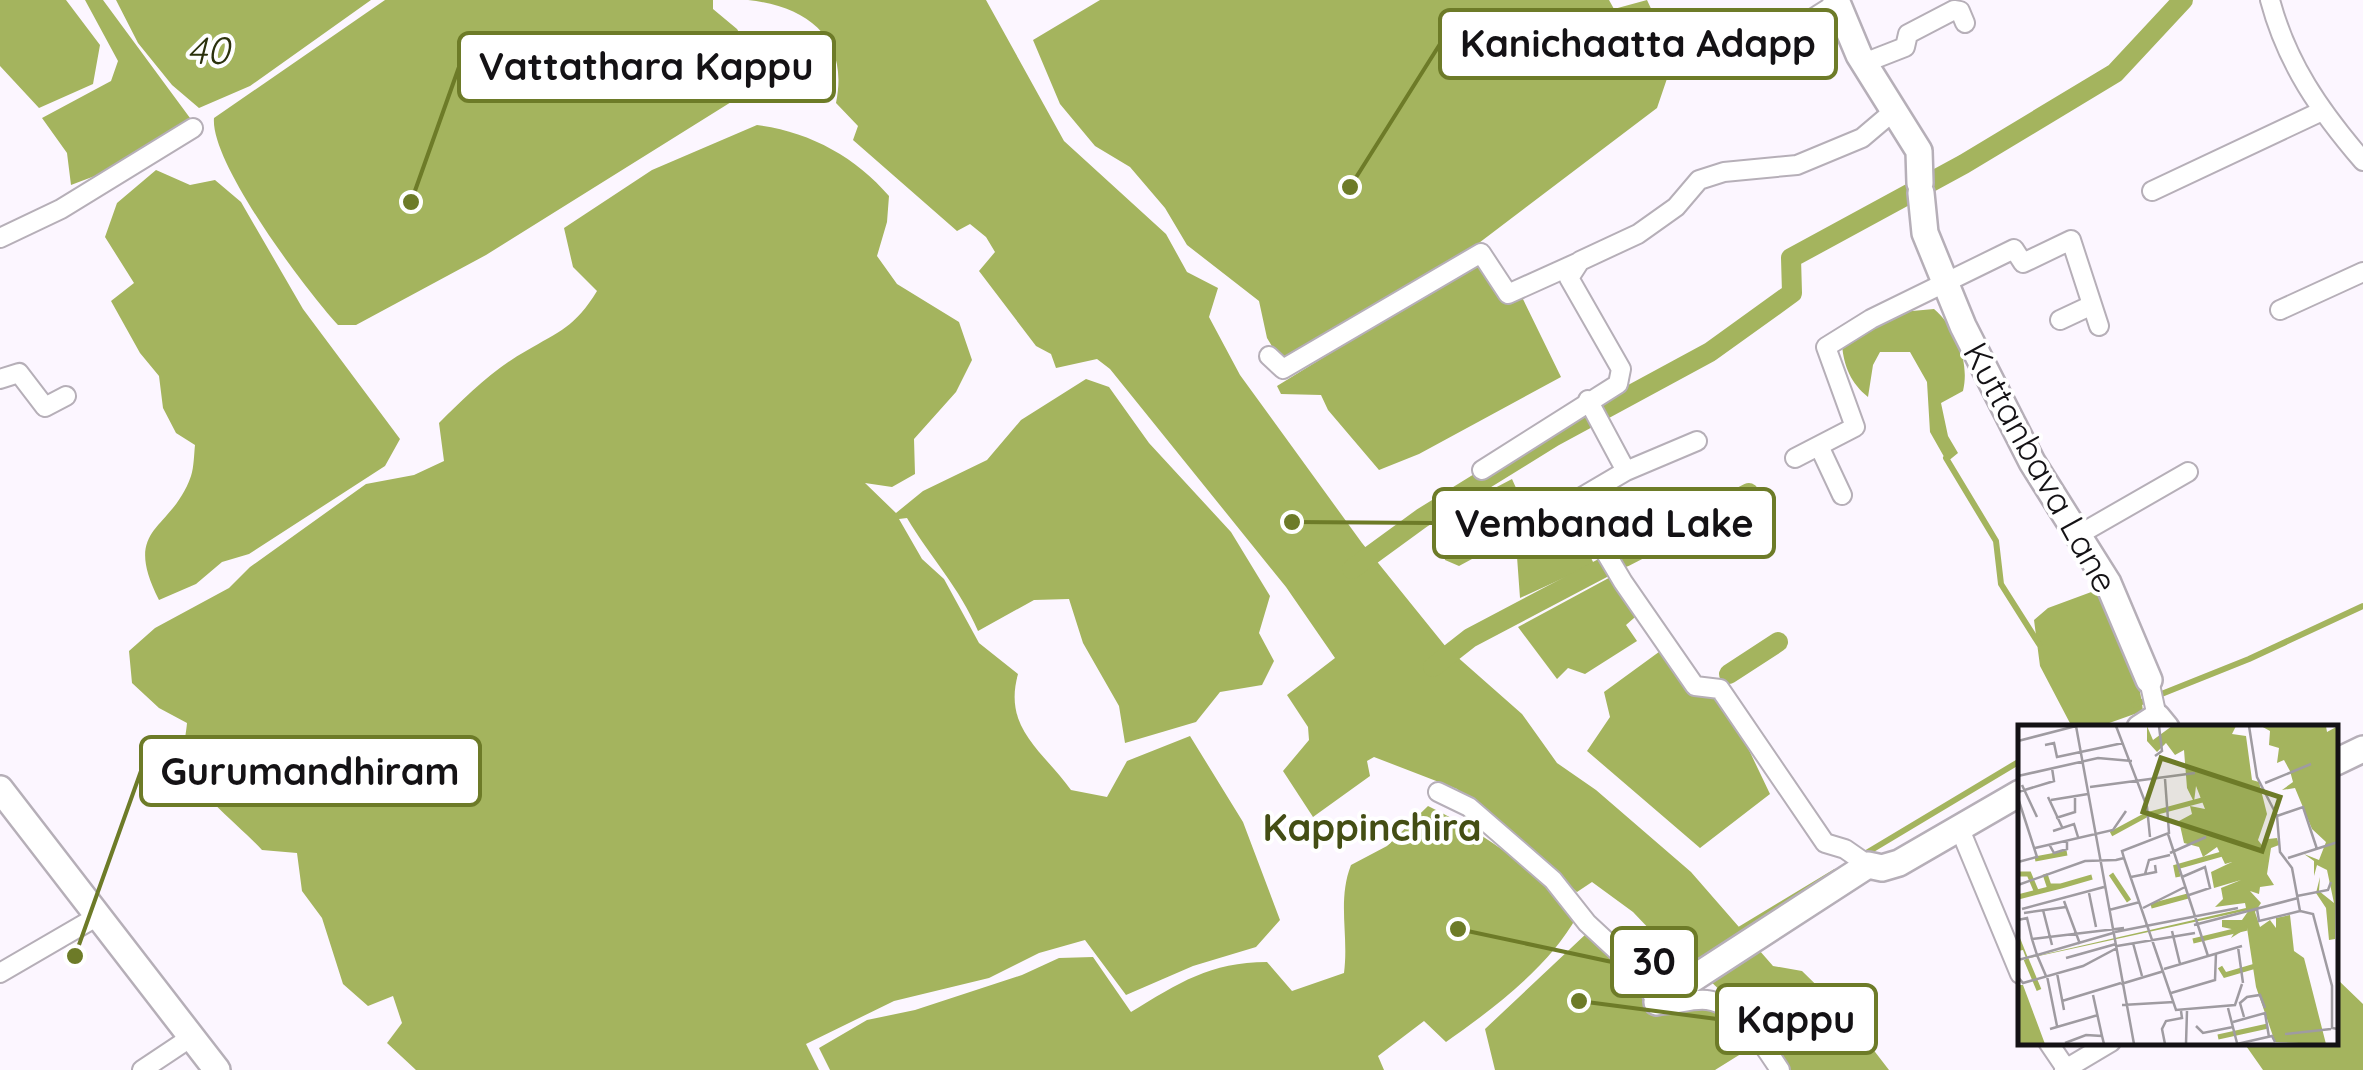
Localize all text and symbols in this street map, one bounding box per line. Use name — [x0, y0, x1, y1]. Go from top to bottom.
callout: Kanichaatta Adapp — [1440, 10, 1836, 78]
text: Kanichaatta Adapp — [1460, 19, 1816, 67]
water label: 40 — [187, 26, 232, 74]
callout: Vattathara Kappu — [459, 33, 834, 101]
text: Vattathara Kappu — [478, 42, 814, 90]
street label: Kuttanbava Lane — [1954, 334, 2128, 600]
callout: Vembanad Lake — [1434, 489, 1774, 557]
text: Vembanad Lake — [1454, 499, 1754, 547]
inset map — [2018, 725, 2338, 1045]
callout: Gurumandhiram — [141, 737, 480, 805]
text: Gurumandhiram — [160, 747, 460, 795]
district label: Kappinchira — [1263, 803, 1482, 851]
callout: 30 — [1612, 928, 1696, 996]
text: 30 — [1632, 937, 1676, 985]
callout: Kappu — [1717, 985, 1876, 1053]
text: Kappu — [1737, 995, 1855, 1043]

